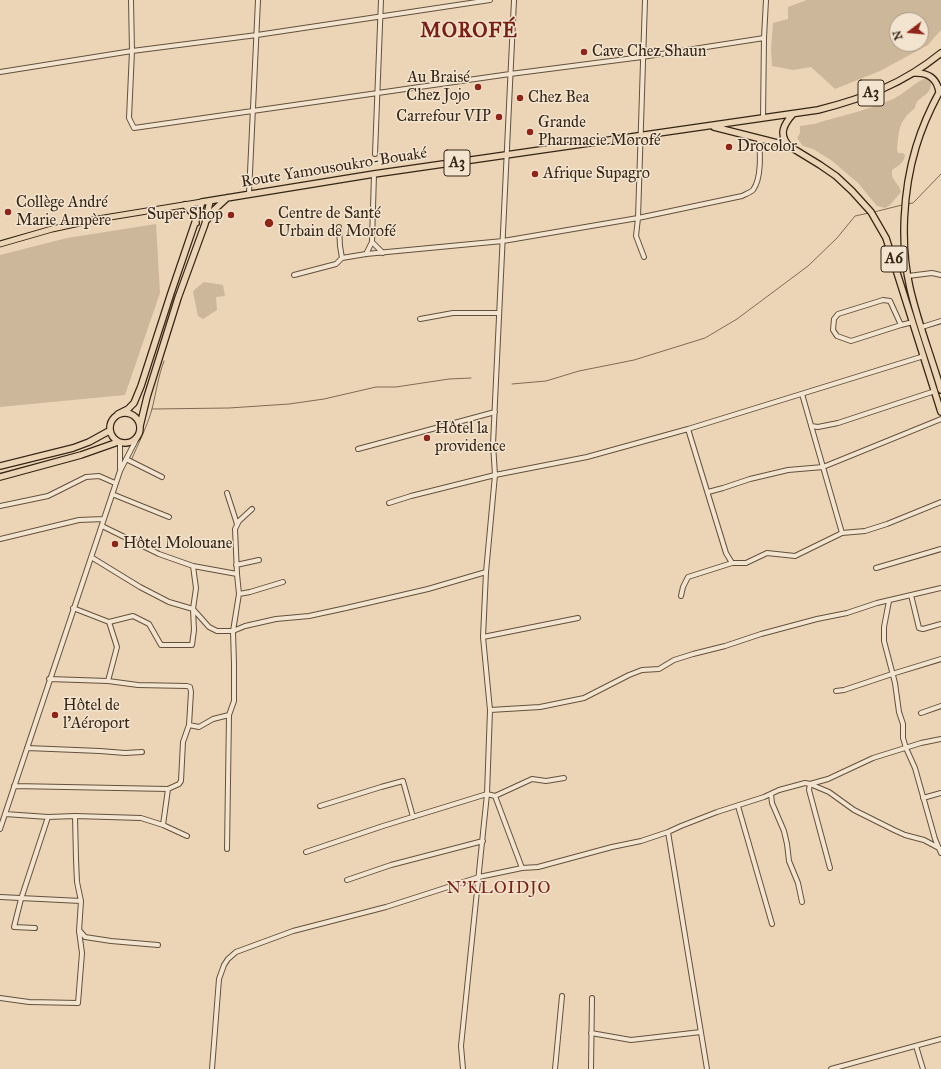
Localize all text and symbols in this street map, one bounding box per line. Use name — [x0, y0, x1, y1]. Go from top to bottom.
north arrow — [889, 12, 929, 52]
district label: MOROFÉ — [420, 20, 518, 44]
text: N — [890, 29, 905, 41]
place label: Cave Chez Shaun — [592, 42, 706, 62]
marker: Cave Chez Shaun — [579, 47, 589, 57]
place label: Au Braisé Chez Jojo — [406, 68, 470, 106]
road number: A3 — [858, 80, 884, 106]
marker: Au Braisé Chez Jojo — [473, 82, 483, 92]
place label: Chez Bea — [528, 88, 589, 108]
marker: Chez Bea — [515, 93, 525, 103]
place label: Carrefour VIP — [396, 107, 491, 127]
marker: Carrefour VIP — [494, 112, 504, 122]
place label: Grande Pharmacie Morofé — [538, 113, 661, 151]
marker: Grande Pharmacie Morofé — [525, 127, 535, 137]
place label: Drocolor — [737, 137, 797, 157]
marker: Drocolor — [724, 142, 734, 152]
street label: Route Yamousoukro-Bouaké — [240, 144, 428, 192]
road number: A3 — [444, 150, 470, 176]
place label: Afrique Supagro — [543, 164, 650, 184]
marker: Afrique Supagro — [530, 169, 540, 179]
place label: Collège André Marie Ampère — [16, 193, 111, 231]
place label: Centre de Santé Urbain de Morofé — [278, 204, 396, 242]
place label: Super Shop — [147, 205, 223, 225]
marker: Collège André Marie Ampère — [3, 207, 13, 217]
marker: Super Shop — [226, 210, 236, 220]
marker: Centre de Santé Urbain de Morofé — [263, 217, 275, 229]
road number: A6 — [881, 246, 907, 272]
place label: Hôtel la providence — [435, 419, 506, 457]
marker: Hôtel la providence — [422, 433, 432, 443]
place label: Hôtel Molouane — [123, 534, 232, 554]
marker: Hôtel Molouane — [110, 539, 120, 549]
place label: Hôtel de l'Aéroport — [63, 696, 130, 734]
marker: Hôtel de l'Aéroport — [50, 710, 60, 720]
district label: N'KLOIDJO — [446, 879, 552, 899]

